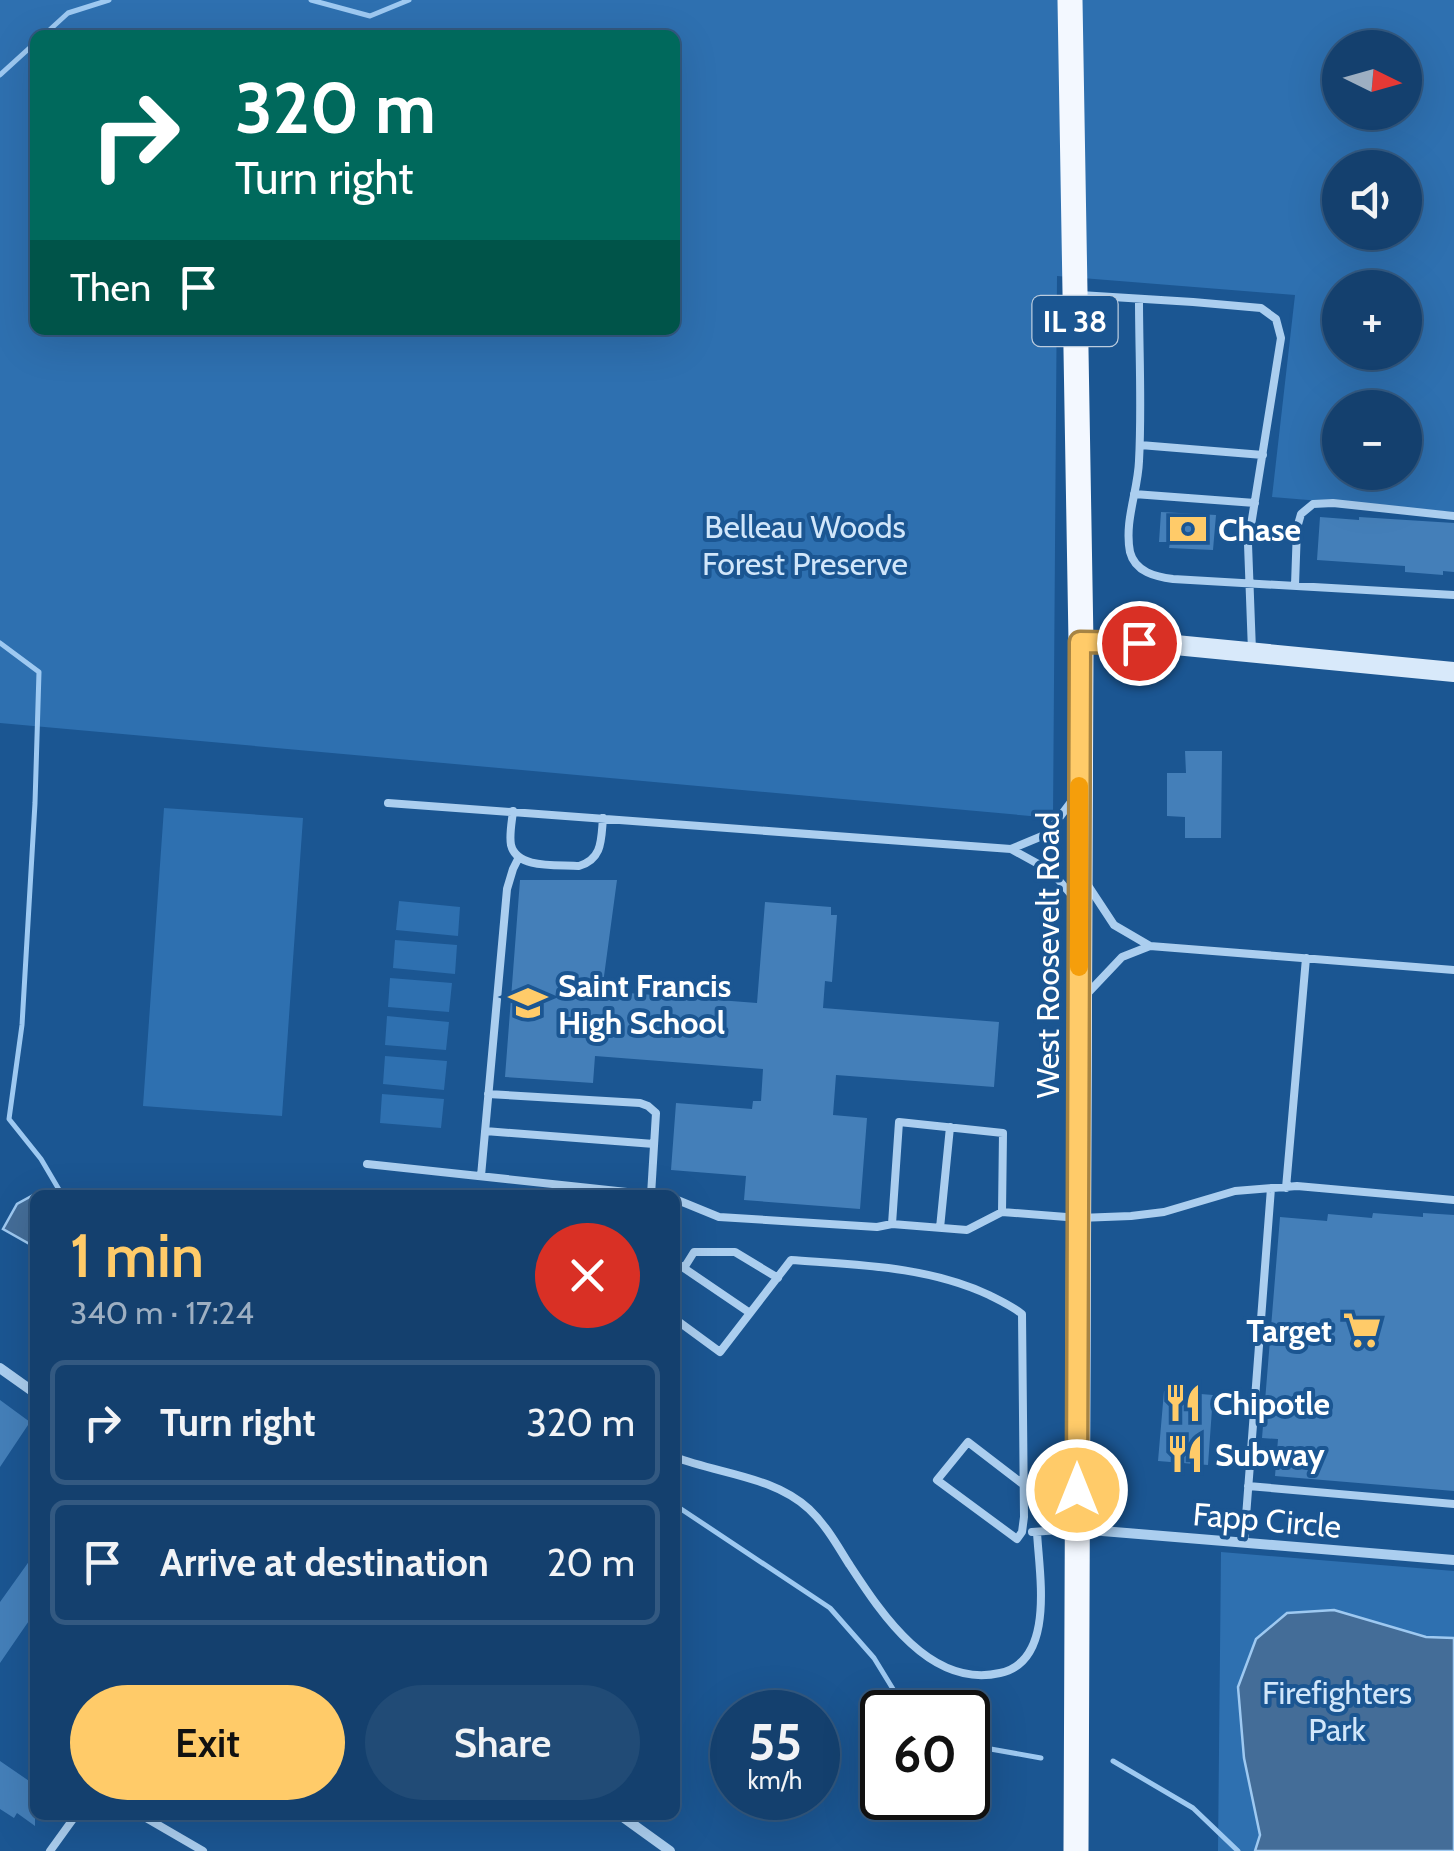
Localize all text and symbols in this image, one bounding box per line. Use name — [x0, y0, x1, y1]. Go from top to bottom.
north arrow — [1322, 30, 1422, 130]
map controls — [1322, 30, 1422, 490]
text: 320 m — [235, 65, 436, 151]
icon: right — [70, 70, 200, 200]
button: sound — [1322, 150, 1422, 250]
text: Turn right — [235, 151, 414, 205]
icon: arrive — [171, 260, 226, 315]
text: Then — [70, 264, 151, 311]
button: + — [1322, 270, 1422, 370]
road number: IL 38 — [1032, 296, 1118, 346]
button: − — [1322, 390, 1422, 490]
park label: Belleau Woods Forest Preserve — [702, 507, 908, 583]
bank icon: Chase — [1167, 508, 1209, 550]
place label: Chase — [1218, 510, 1301, 549]
pin — [1097, 601, 1182, 686]
icon: arrive — [1112, 616, 1167, 671]
street label: West Roosevelt Road — [1028, 812, 1067, 1098]
place label: Saint Francis High School — [558, 966, 731, 1042]
school or university icon: Saint Francis High School — [507, 982, 549, 1024]
text: 1 min — [70, 1219, 204, 1292]
button: close — [535, 1223, 640, 1328]
text: 340 m · 17:24 — [70, 1293, 254, 1332]
supermarket icon: Target — [1341, 1309, 1383, 1351]
place label: Target — [1246, 1311, 1332, 1350]
restaurant icon: Chipotle — [1162, 1382, 1204, 1424]
place label: Chipotle — [1213, 1384, 1330, 1423]
icon: right — [75, 1395, 130, 1450]
text: Turn right — [160, 1399, 316, 1446]
text: 320 m — [526, 1399, 635, 1446]
restaurant icon: Subway — [1164, 1433, 1206, 1475]
place label: Subway — [1215, 1435, 1325, 1474]
position arrow — [1025, 1438, 1129, 1542]
street label: Fapp Circle — [1191, 1494, 1343, 1546]
icon: arrive — [75, 1535, 130, 1590]
text: Arrive at destination — [160, 1539, 489, 1586]
text: 20 m — [547, 1539, 635, 1586]
park label: Firefighters Park — [1262, 1673, 1412, 1749]
button: Exit — [70, 1685, 345, 1800]
button: Share — [365, 1685, 640, 1800]
speed limit sign: 60 — [860, 1690, 990, 1820]
text: 55 — [748, 1712, 802, 1773]
text: km/h — [748, 1765, 802, 1795]

